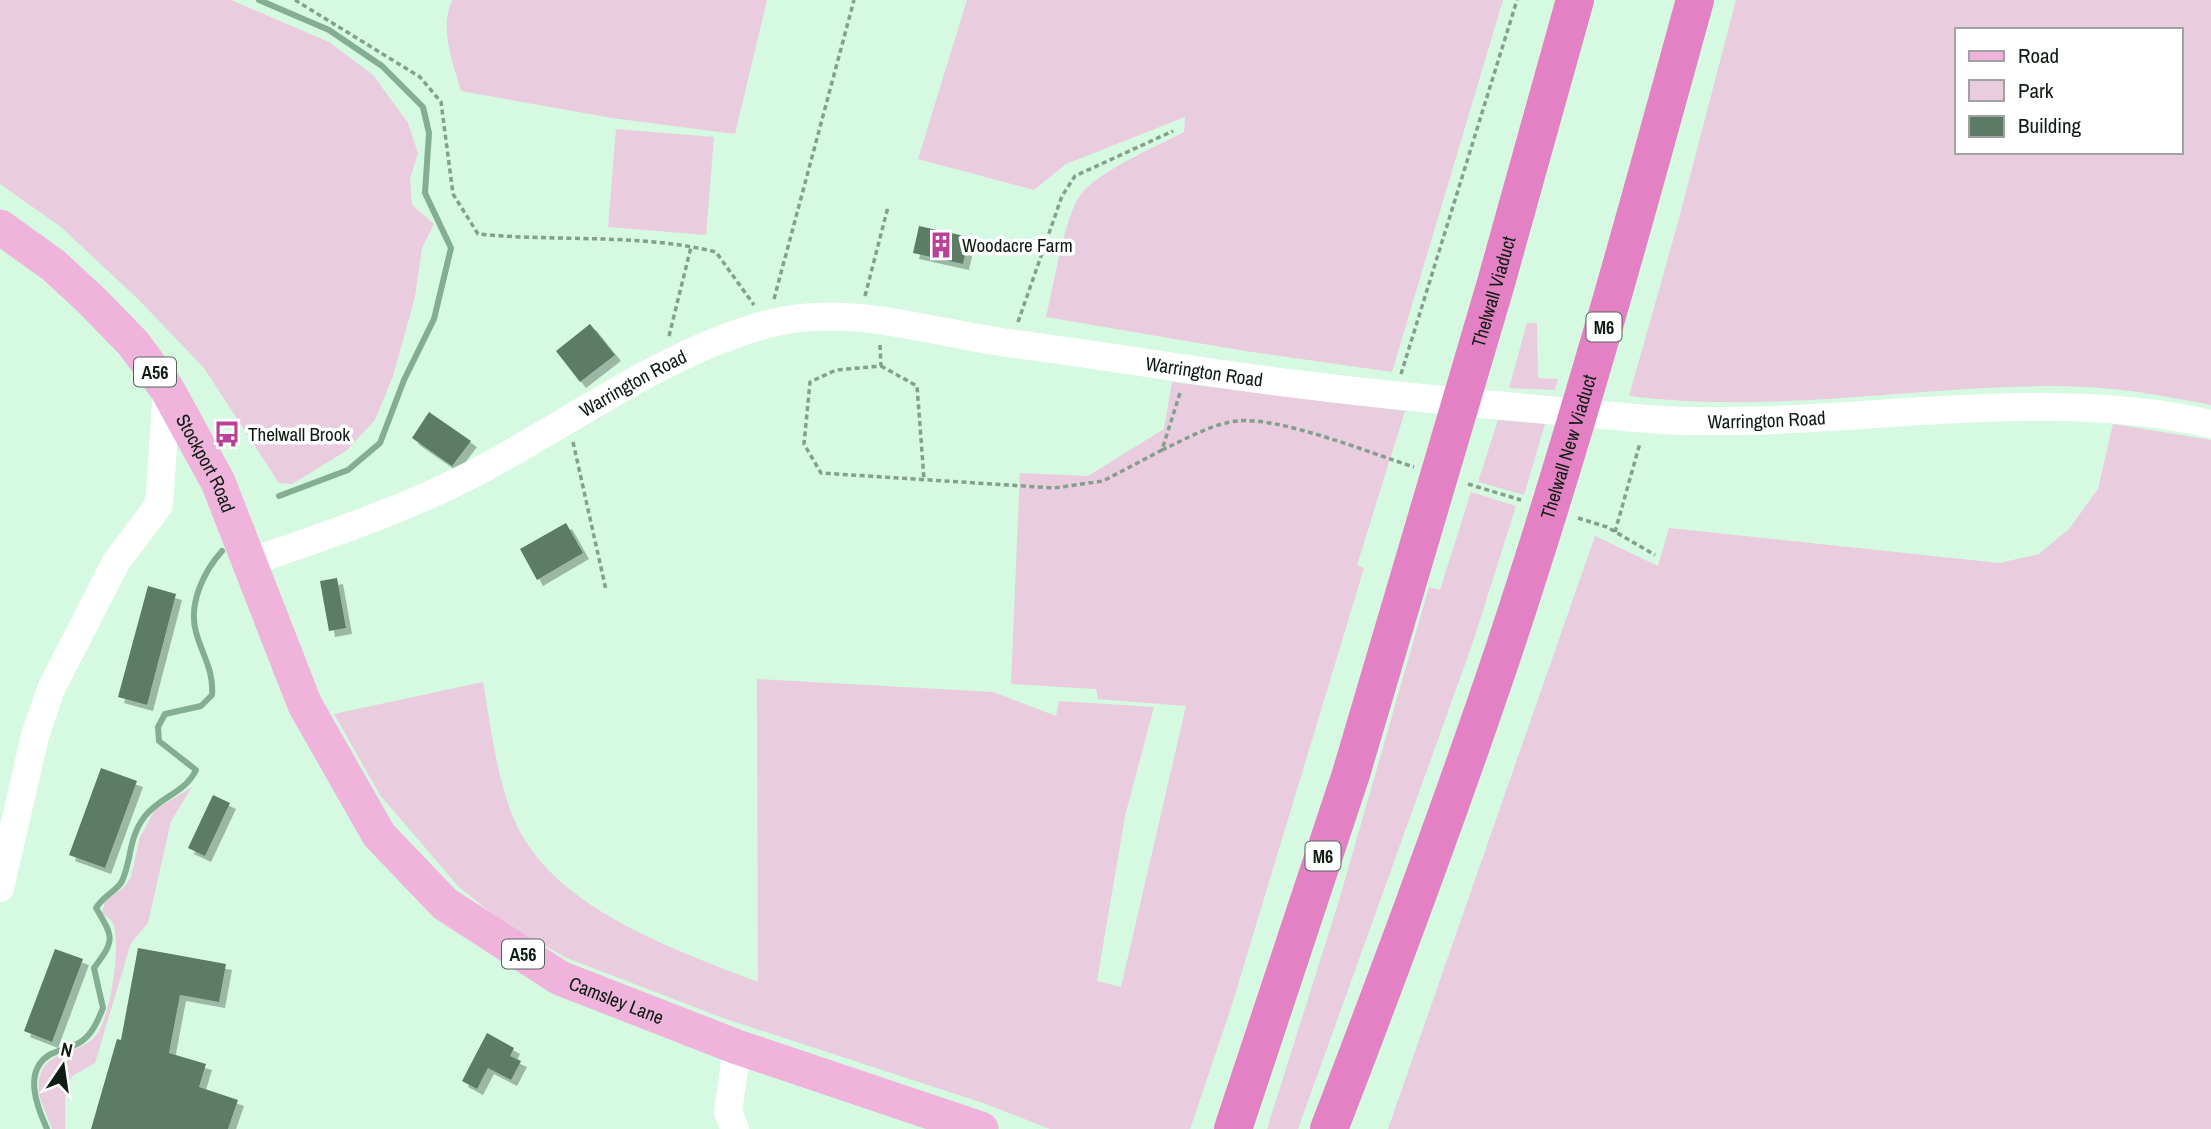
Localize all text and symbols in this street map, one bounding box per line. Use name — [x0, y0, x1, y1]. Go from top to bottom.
legend — [1955, 28, 2183, 154]
text: Road — [2018, 41, 2059, 70]
text: Park — [2018, 76, 2054, 105]
text: Building — [2018, 111, 2082, 140]
building icon: Woodacre Farm — [926, 230, 956, 260]
place label: Woodacre Farm — [962, 232, 1073, 258]
street label: Thelwall Viaduct — [1465, 233, 1522, 350]
road number: M6 — [1586, 312, 1622, 342]
street label: Warrington Road — [575, 343, 691, 423]
street label: Warrington Road — [1144, 350, 1265, 393]
road number: A56 — [134, 358, 176, 386]
street label: Thelwall New Viaduct — [1534, 371, 1602, 522]
street label: Warrington Road — [1708, 404, 1826, 434]
street label: Stockport Road — [170, 409, 242, 516]
bus stop icon: Thelwall Brook — [212, 419, 242, 449]
place label: Thelwall Brook — [248, 421, 350, 447]
road number: M6 — [1306, 842, 1340, 870]
road number: A56 — [502, 939, 544, 968]
street label: Camsley Lane — [565, 970, 668, 1030]
north arrow — [28, 1031, 98, 1101]
text: N — [58, 1036, 75, 1063]

